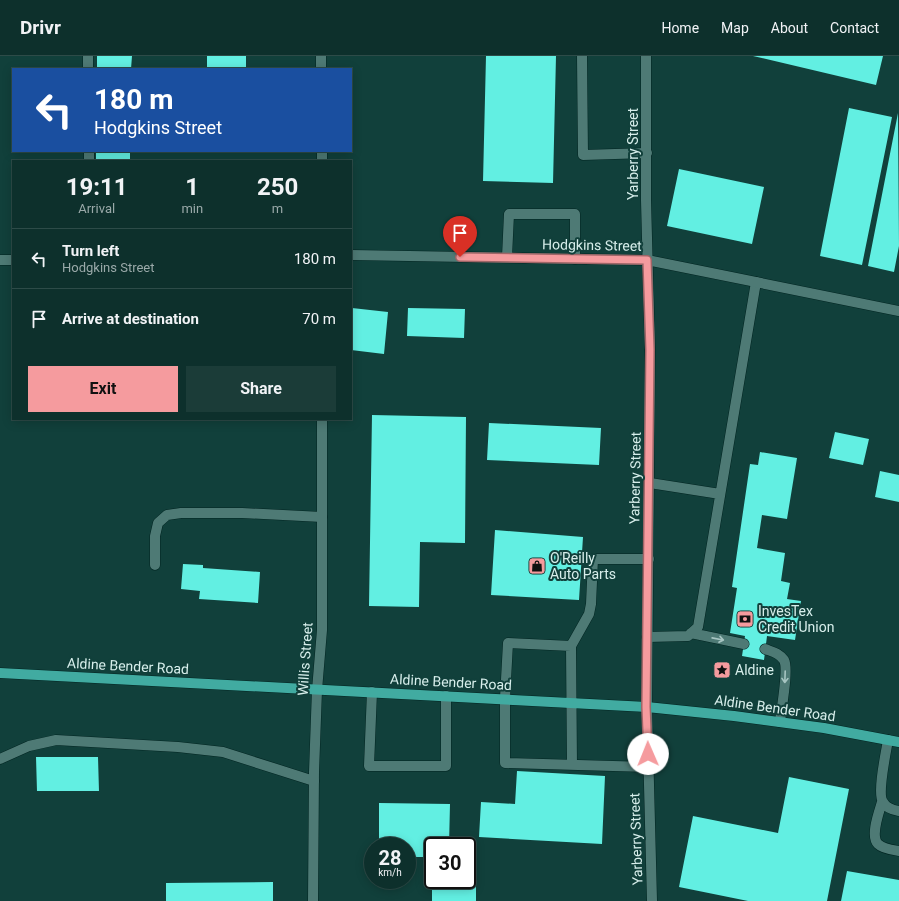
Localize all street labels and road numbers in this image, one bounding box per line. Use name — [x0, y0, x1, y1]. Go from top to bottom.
street label: Yarberry Street — [625, 107, 641, 200]
street label: Hodgkins Street — [542, 236, 642, 254]
street label: Yarberry Street — [626, 431, 644, 524]
street label: Willis Street — [294, 621, 316, 696]
street label: Aldine Bender Road — [67, 655, 189, 677]
street label: Aldine Bender Road — [390, 671, 512, 693]
street label: Aldine Bender Road — [713, 692, 837, 724]
street label: Yarberry Street — [626, 792, 646, 885]

